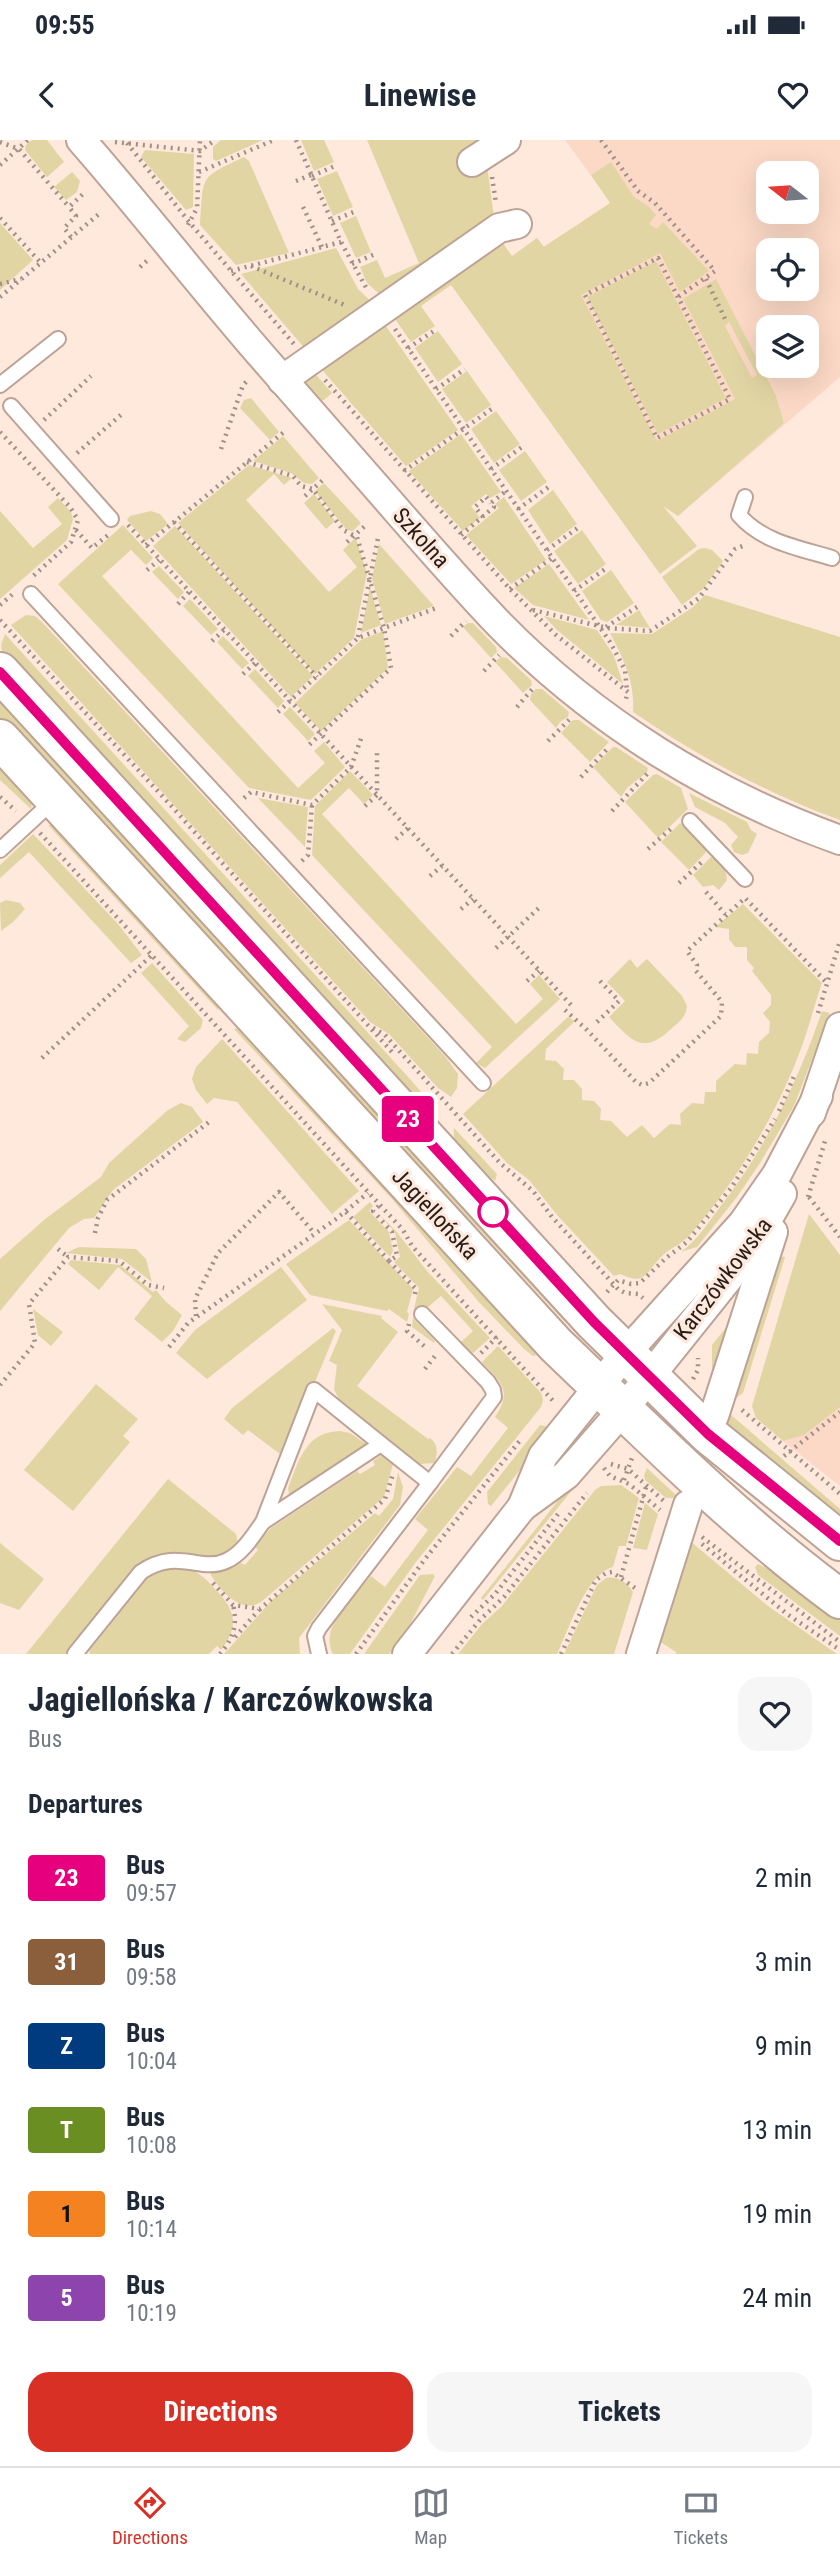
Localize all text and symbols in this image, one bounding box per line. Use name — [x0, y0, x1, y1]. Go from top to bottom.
text: 09:55 — [35, 10, 95, 40]
icon: back — [28, 76, 66, 114]
text: Linewise — [364, 76, 476, 114]
icon: heart — [774, 76, 812, 114]
north arrow — [756, 161, 819, 224]
map controls — [756, 161, 819, 378]
button: locate — [756, 238, 819, 301]
button: layers — [756, 315, 819, 378]
street label: Szkolna — [387, 502, 455, 574]
line badge: 23 — [376, 1096, 440, 1142]
text: 23 — [396, 1105, 420, 1133]
street label: Jagiellońska — [386, 1163, 484, 1265]
unlabelled marker — [478, 1197, 508, 1227]
street label: Karczówkowska — [668, 1213, 778, 1345]
button: heart — [738, 1677, 812, 1751]
text: Jagiellońska / Karczówkowska — [28, 1680, 433, 1719]
text: Bus — [28, 1726, 62, 1753]
text: Departures — [28, 1789, 143, 1819]
text: Bus — [126, 1850, 165, 1880]
text: 2 min — [755, 1863, 812, 1893]
text: 23 — [54, 1864, 79, 1892]
text: 09:57 — [126, 1880, 177, 1907]
text: Bus — [126, 1934, 165, 1964]
text: 3 min — [755, 1947, 812, 1977]
text: 31 — [54, 1948, 79, 1976]
text: 09:58 — [126, 1964, 177, 1991]
text: Bus — [126, 2018, 165, 2048]
text: 9 min — [755, 2031, 812, 2061]
text: Z — [60, 2032, 73, 2060]
text: 10:04 — [126, 2048, 177, 2075]
text: Bus — [126, 2102, 165, 2132]
text: 13 min — [742, 2115, 812, 2145]
text: T — [60, 2116, 73, 2144]
text: 10:08 — [126, 2132, 177, 2159]
text: Bus — [126, 2186, 165, 2216]
text: 19 min — [742, 2199, 812, 2229]
text: 1 — [60, 2200, 73, 2228]
text: 10:14 — [126, 2216, 177, 2243]
text: Bus — [126, 2270, 165, 2300]
text: 24 min — [742, 2283, 812, 2313]
text: 5 — [60, 2284, 73, 2312]
text: 10:19 — [126, 2300, 177, 2327]
button: Directions — [28, 2372, 413, 2452]
button: Tickets — [427, 2372, 812, 2452]
tab: Directions — [112, 2484, 188, 2549]
tab: Map — [412, 2484, 450, 2549]
tab: Tickets — [673, 2484, 728, 2549]

